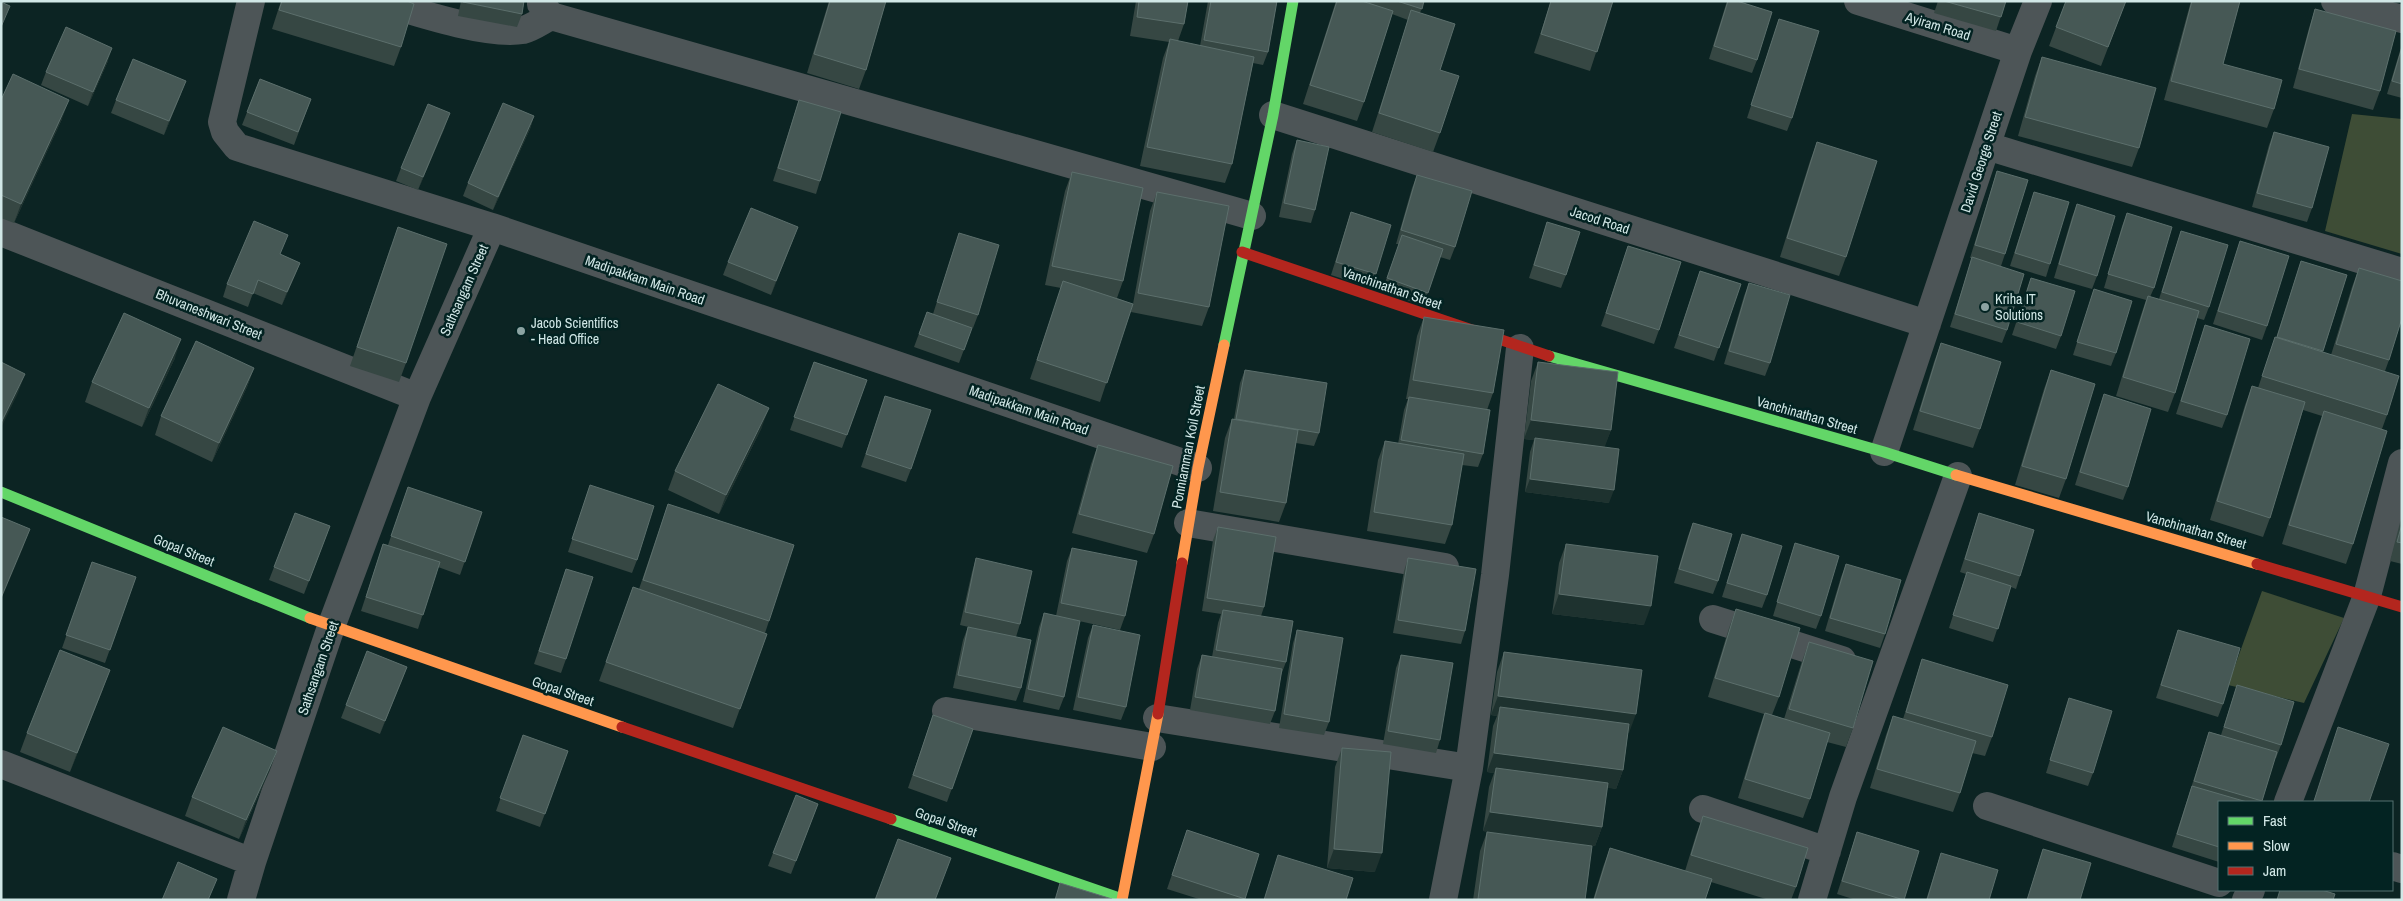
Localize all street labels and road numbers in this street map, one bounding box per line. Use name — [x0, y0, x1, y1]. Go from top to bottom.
street label: Ayiram Road — [1902, 7, 1973, 44]
street label: David George Street — [1956, 109, 2006, 215]
street label: Jacod Road — [1568, 202, 1632, 238]
street label: Sathsangam Street — [436, 241, 492, 339]
street label: Madipakkam Main Road — [583, 251, 707, 309]
street label: Vanchinathan Street — [1340, 263, 1444, 313]
street label: Bhuvaneshwari Street — [153, 284, 265, 344]
street label: Madipakkam Main Road — [967, 381, 1091, 439]
street label: Ponniamman Koil Street — [1167, 384, 1209, 510]
street label: Vanchinathan Street — [1755, 392, 1859, 438]
street label: Vanchinathan Street — [2144, 507, 2248, 553]
street label: Gopal Street — [151, 530, 217, 570]
street label: Sathsangam Street — [293, 619, 343, 717]
street label: Gopal Street — [530, 672, 596, 710]
street label: Gopal Street — [913, 803, 979, 841]

